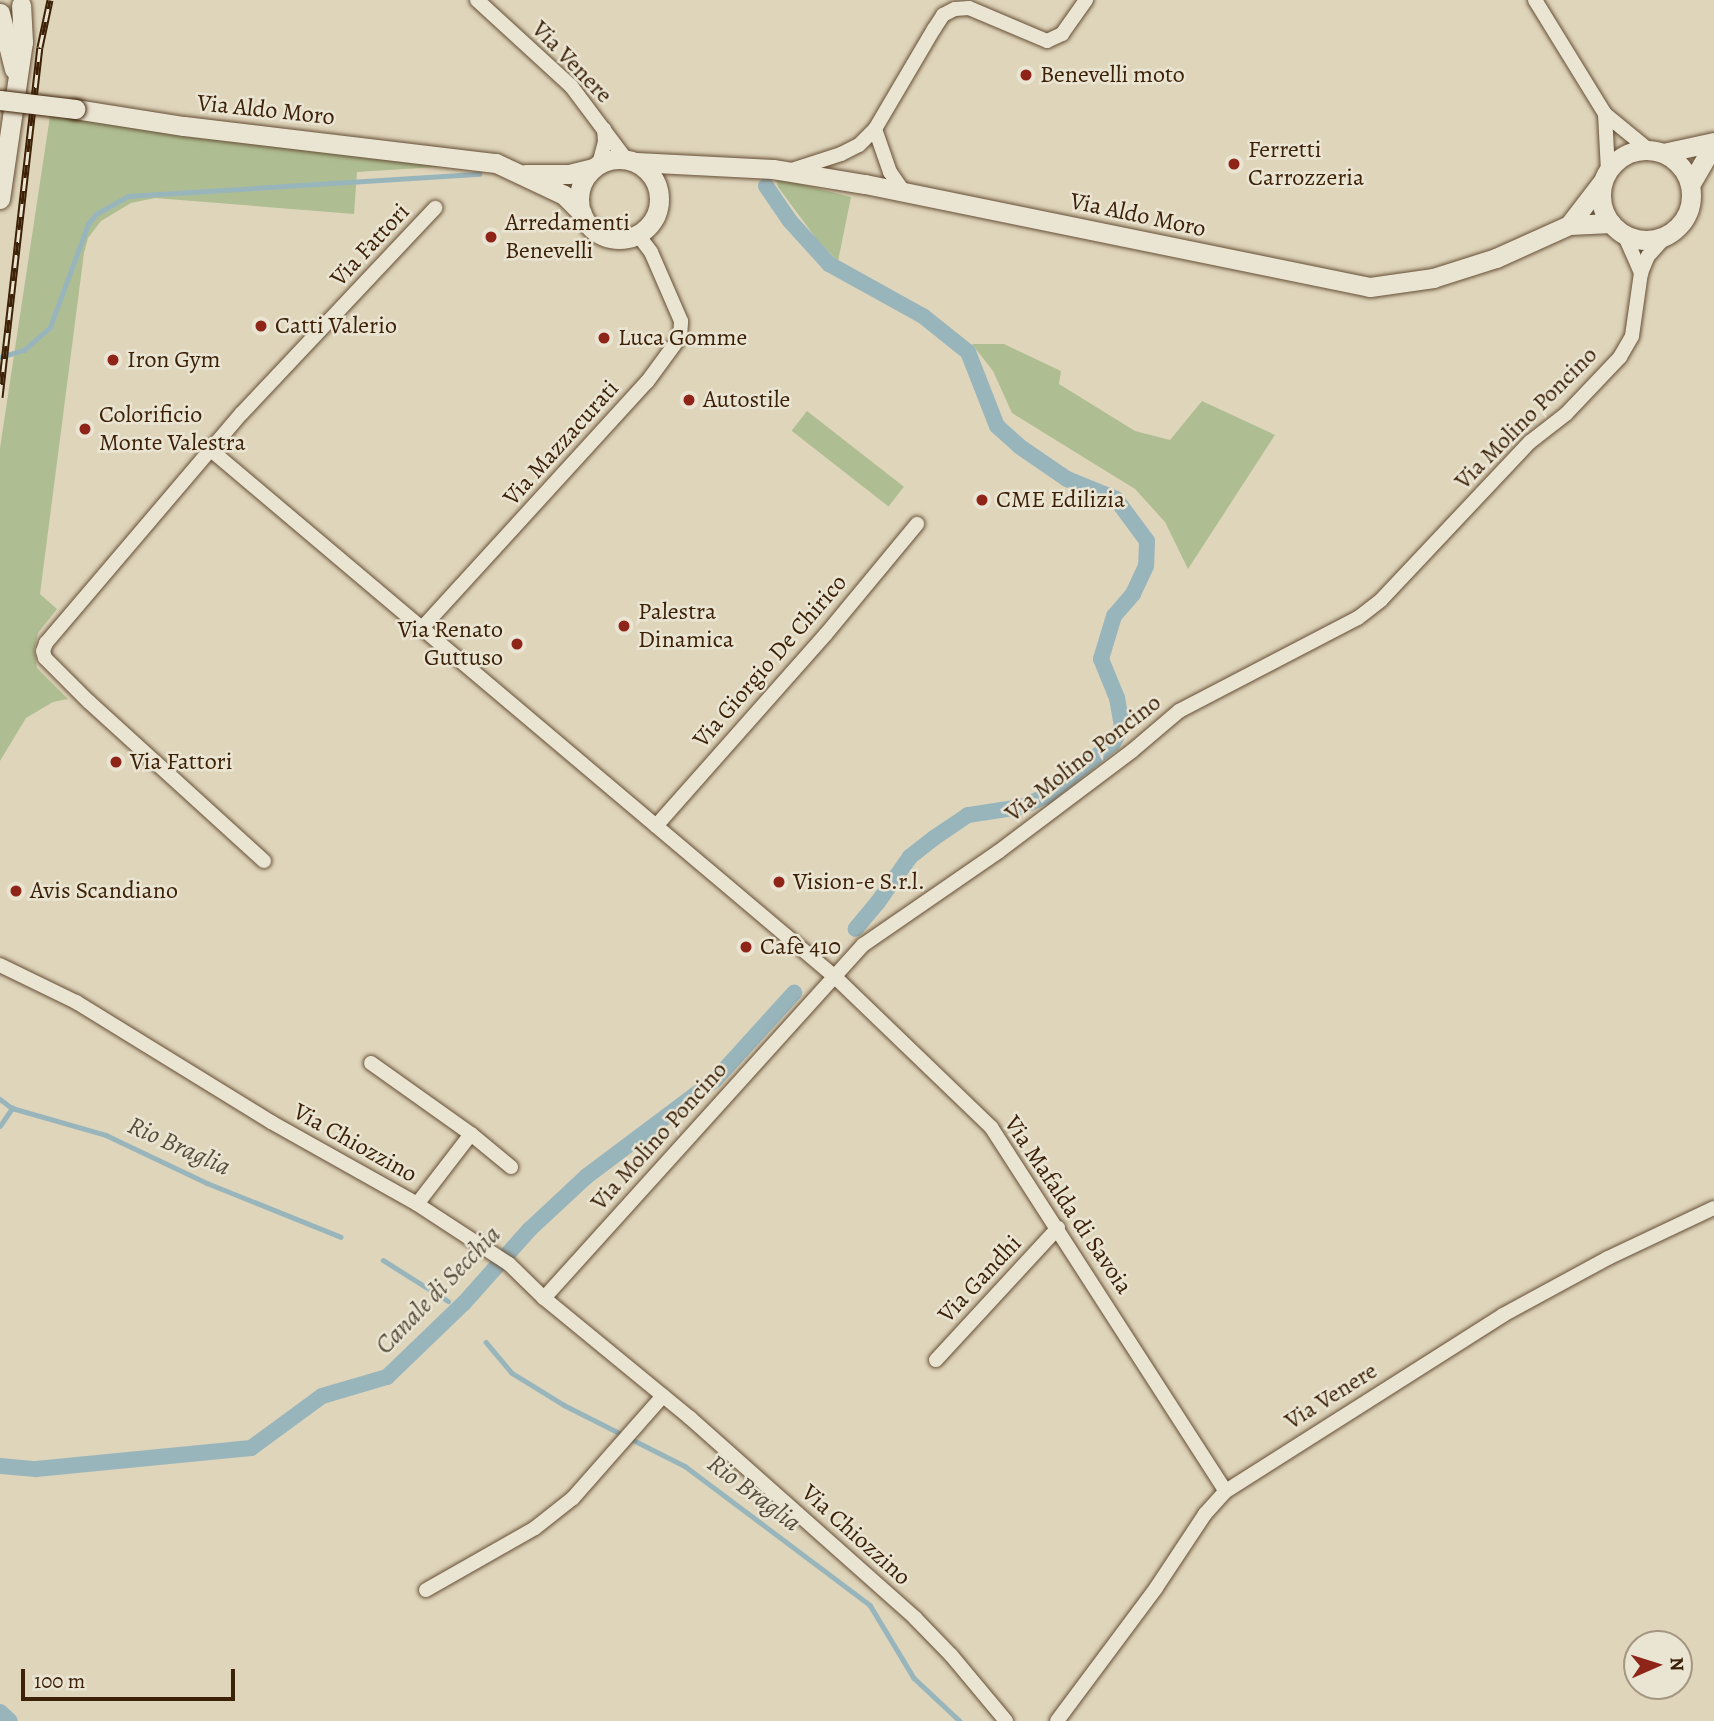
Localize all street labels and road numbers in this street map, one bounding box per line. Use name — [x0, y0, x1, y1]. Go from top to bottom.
street label: Via Venere — [526, 15, 618, 109]
street label: Via Aldo Moro — [196, 88, 336, 132]
street label: Via Aldo Moro — [1067, 187, 1209, 243]
street label: Via Fattori — [324, 198, 416, 292]
street label: Via Molino Poncino — [1449, 341, 1603, 495]
street label: Via Mazzacurati — [497, 374, 625, 512]
street label: Via Giorgio De Chirico — [687, 569, 853, 753]
street label: Via Molino Poncino — [999, 688, 1167, 828]
street label: Via Molino Poncino — [585, 1056, 733, 1216]
street label: Via Chiozzino — [288, 1097, 422, 1189]
street label: Via Mafalda di Savoia — [998, 1110, 1138, 1300]
street label: Via Gandhi — [932, 1229, 1028, 1329]
street label: Via Venere — [1279, 1356, 1383, 1436]
street label: Via Chiozzino — [795, 1478, 917, 1592]

